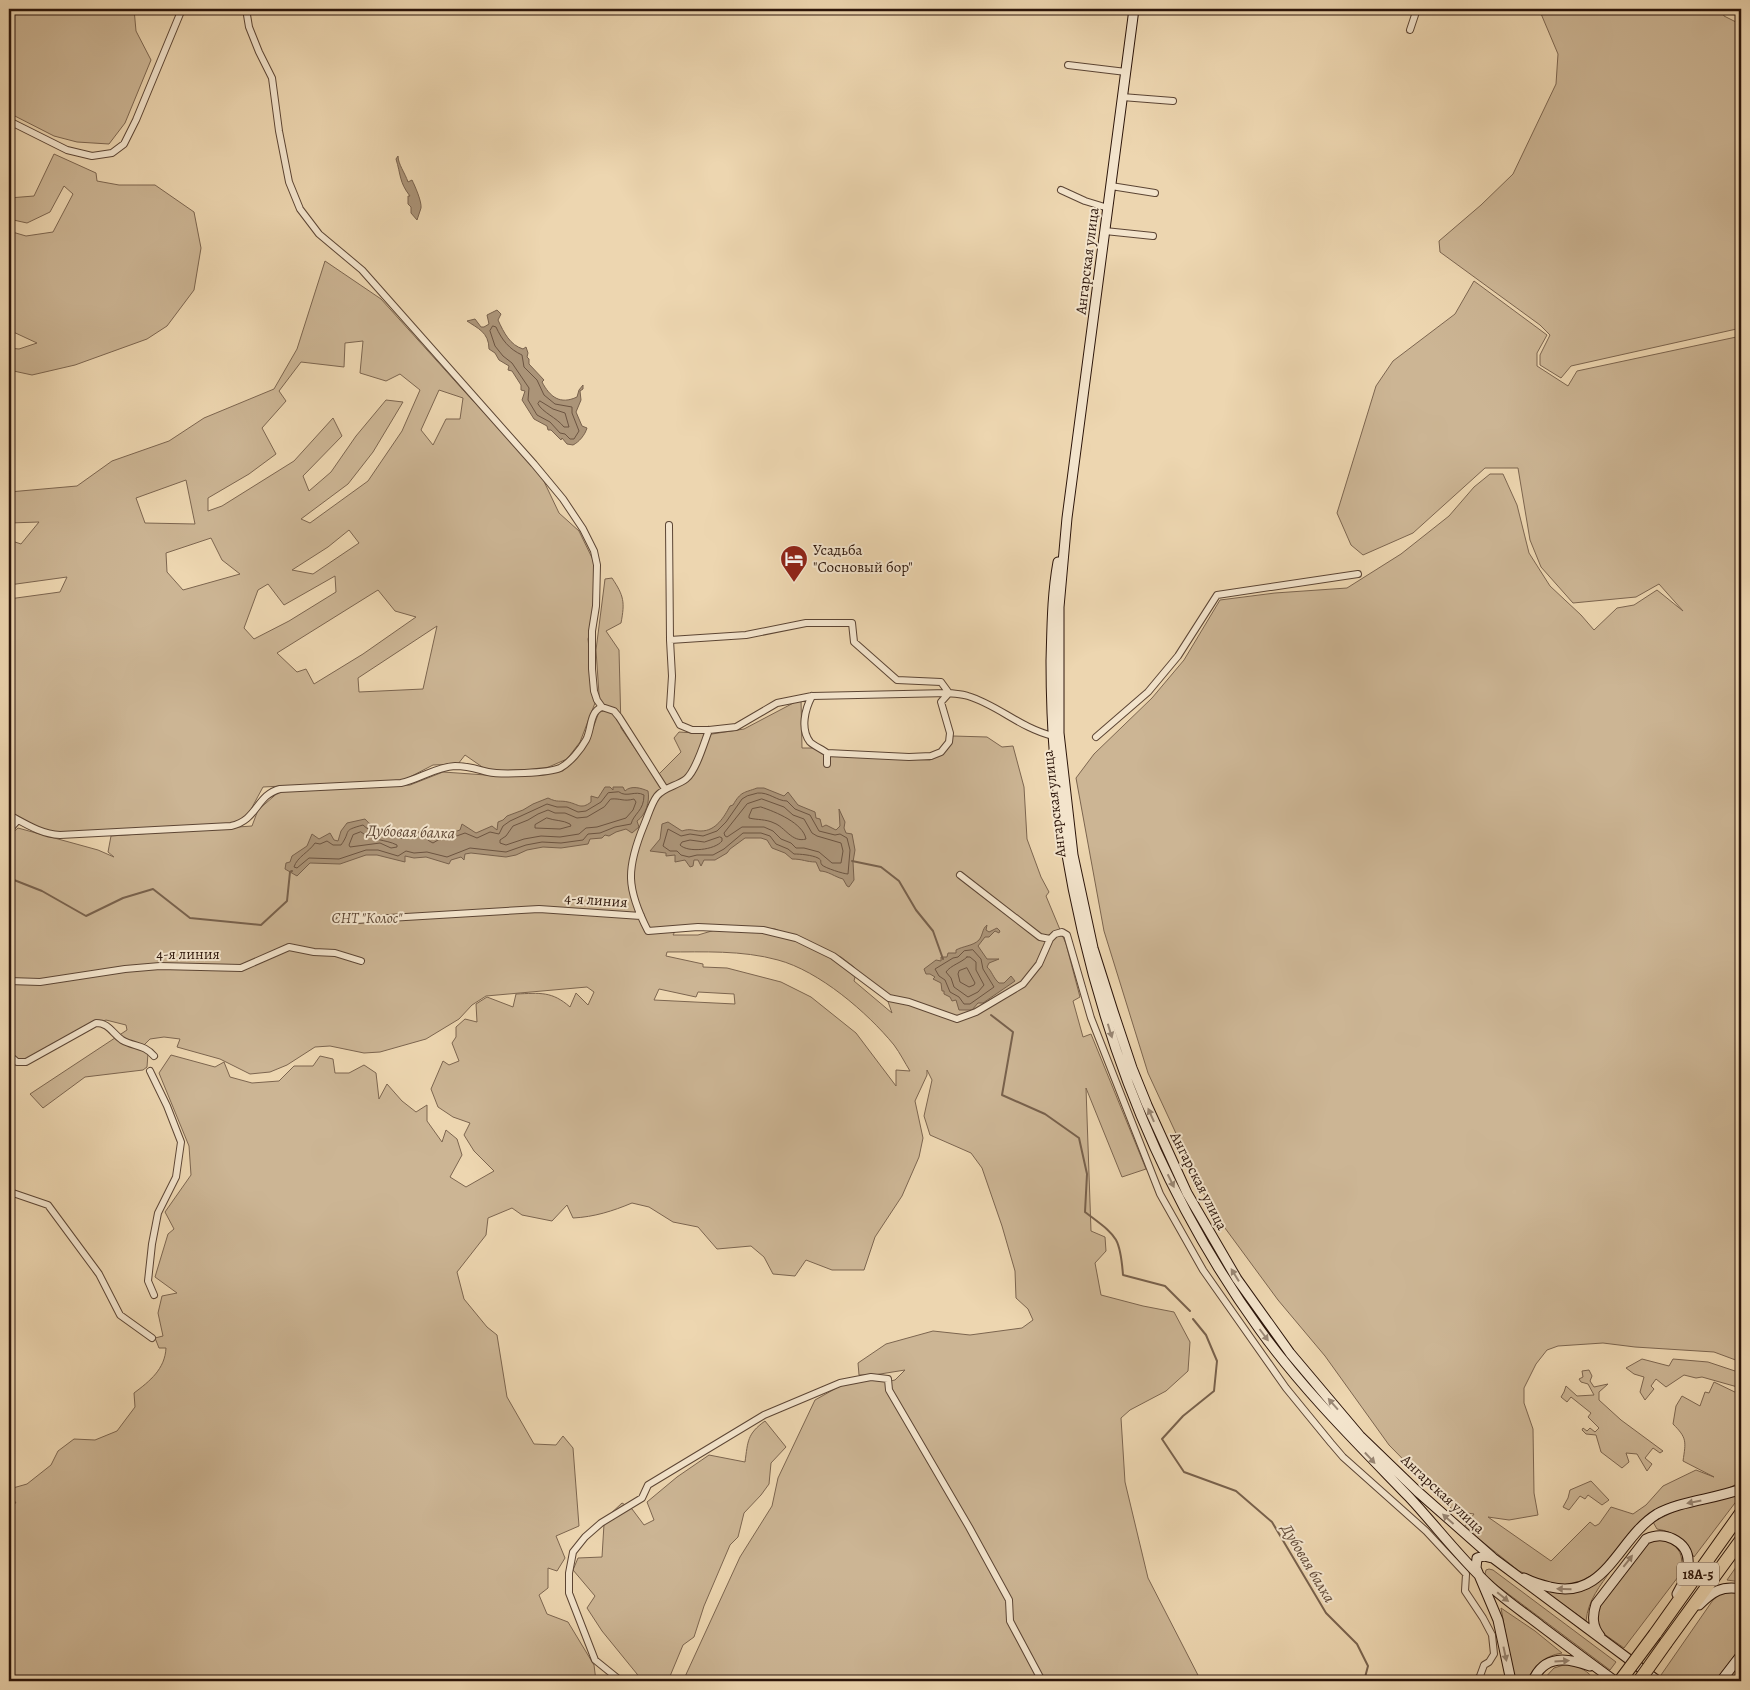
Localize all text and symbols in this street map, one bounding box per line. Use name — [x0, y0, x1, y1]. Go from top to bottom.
street label: Ангарская улица — [1070, 206, 1103, 317]
place label: Усадьба "Сосновый бор" — [813, 540, 913, 577]
hotel icon: Усадьба "Сосновый бор" — [779, 544, 809, 583]
street label: Ангарская улица — [1038, 749, 1071, 860]
water label: Дубовая балка — [365, 819, 456, 845]
street label: 4-я линия — [564, 888, 628, 912]
park label: СНТ "Колос" — [331, 908, 403, 928]
street label: 4-я линия — [156, 944, 220, 964]
one-way arrow — [1107, 1024, 1115, 1039]
one-way arrow — [1147, 1108, 1156, 1123]
street label: Ангарская улица — [1165, 1128, 1232, 1234]
one-way arrow — [1167, 1174, 1176, 1189]
one-way arrow — [1230, 1268, 1239, 1281]
one-way arrow — [1259, 1328, 1270, 1341]
one-way arrow — [1327, 1398, 1339, 1410]
street label: Ангарская улица — [1396, 1449, 1489, 1538]
one-way arrow — [1364, 1452, 1376, 1464]
one-way arrow — [1687, 1498, 1702, 1506]
one-way arrow — [1442, 1513, 1454, 1525]
water label: Дубовая балка — [1275, 1519, 1340, 1607]
one-way arrow — [1622, 1555, 1633, 1568]
road number: 18А-5 — [1677, 1562, 1719, 1586]
one-way arrow — [1556, 1584, 1572, 1592]
one-way arrow — [1496, 1591, 1509, 1602]
one-way arrow — [1501, 1646, 1509, 1661]
one-way arrow — [1554, 1656, 1570, 1664]

